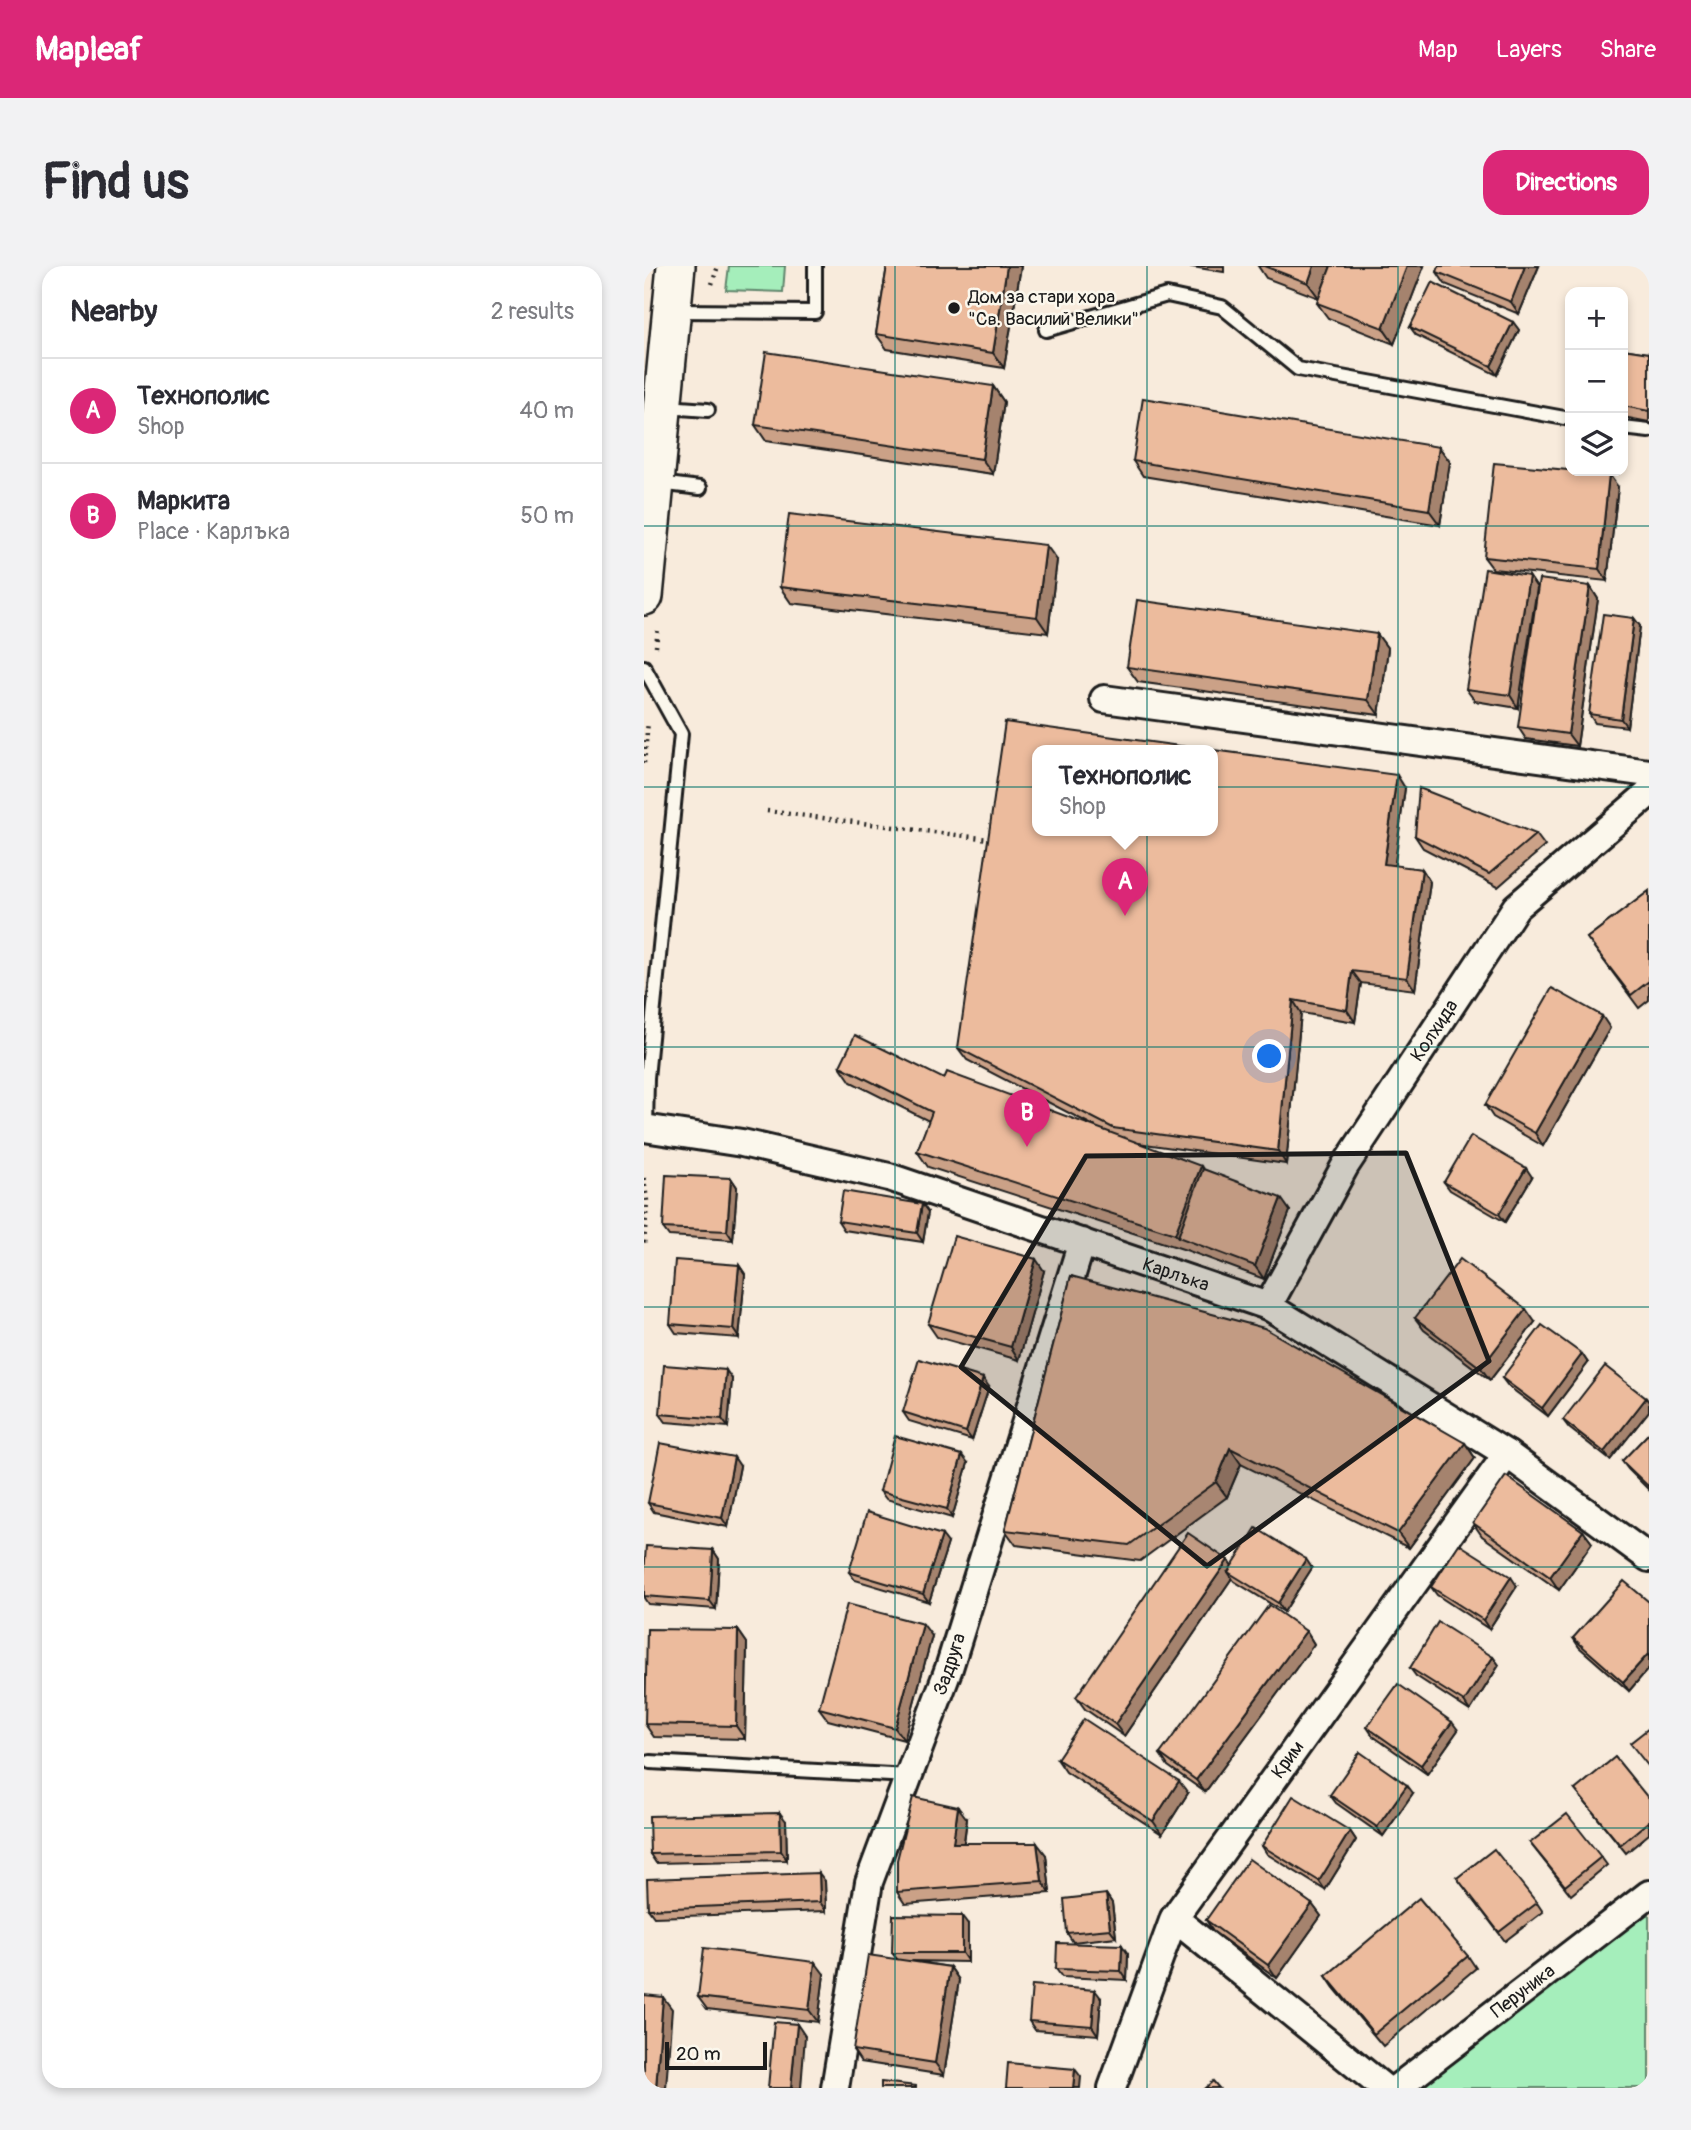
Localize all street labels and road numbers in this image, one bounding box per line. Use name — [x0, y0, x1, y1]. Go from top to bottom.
street label: Колхида — [1405, 995, 1464, 1066]
street label: Карлъка — [1139, 1252, 1213, 1297]
street label: Задруга — [928, 1630, 971, 1699]
street label: Крим — [1266, 1736, 1309, 1783]
street label: Перуника — [1486, 1959, 1560, 2023]

